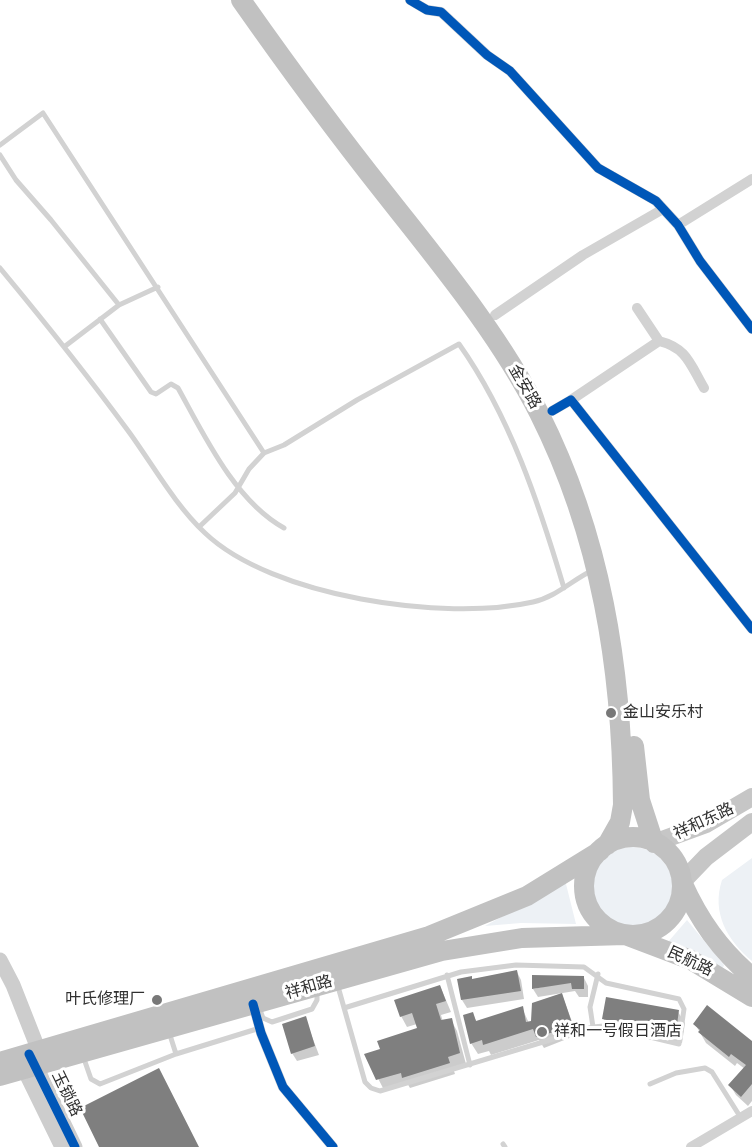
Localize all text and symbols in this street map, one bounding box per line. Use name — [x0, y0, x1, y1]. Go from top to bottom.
street label: 金安路 — [504, 361, 544, 413]
place label: 金山安乐村 — [623, 703, 703, 723]
marker: 金山安乐村 — [604, 706, 618, 720]
street label: 祥和东路 — [671, 800, 737, 844]
street label: 民航路 — [664, 943, 716, 981]
street label: 祥和路 — [283, 972, 335, 1004]
place label: 叶氏修理厂 — [65, 990, 145, 1010]
marker: 叶氏修理厂 — [150, 993, 164, 1007]
place label: 祥和一号假日酒店 — [554, 1022, 682, 1042]
marker: 祥和一号假日酒店 — [535, 1025, 549, 1039]
street label: 玉锁路 — [47, 1068, 85, 1120]

